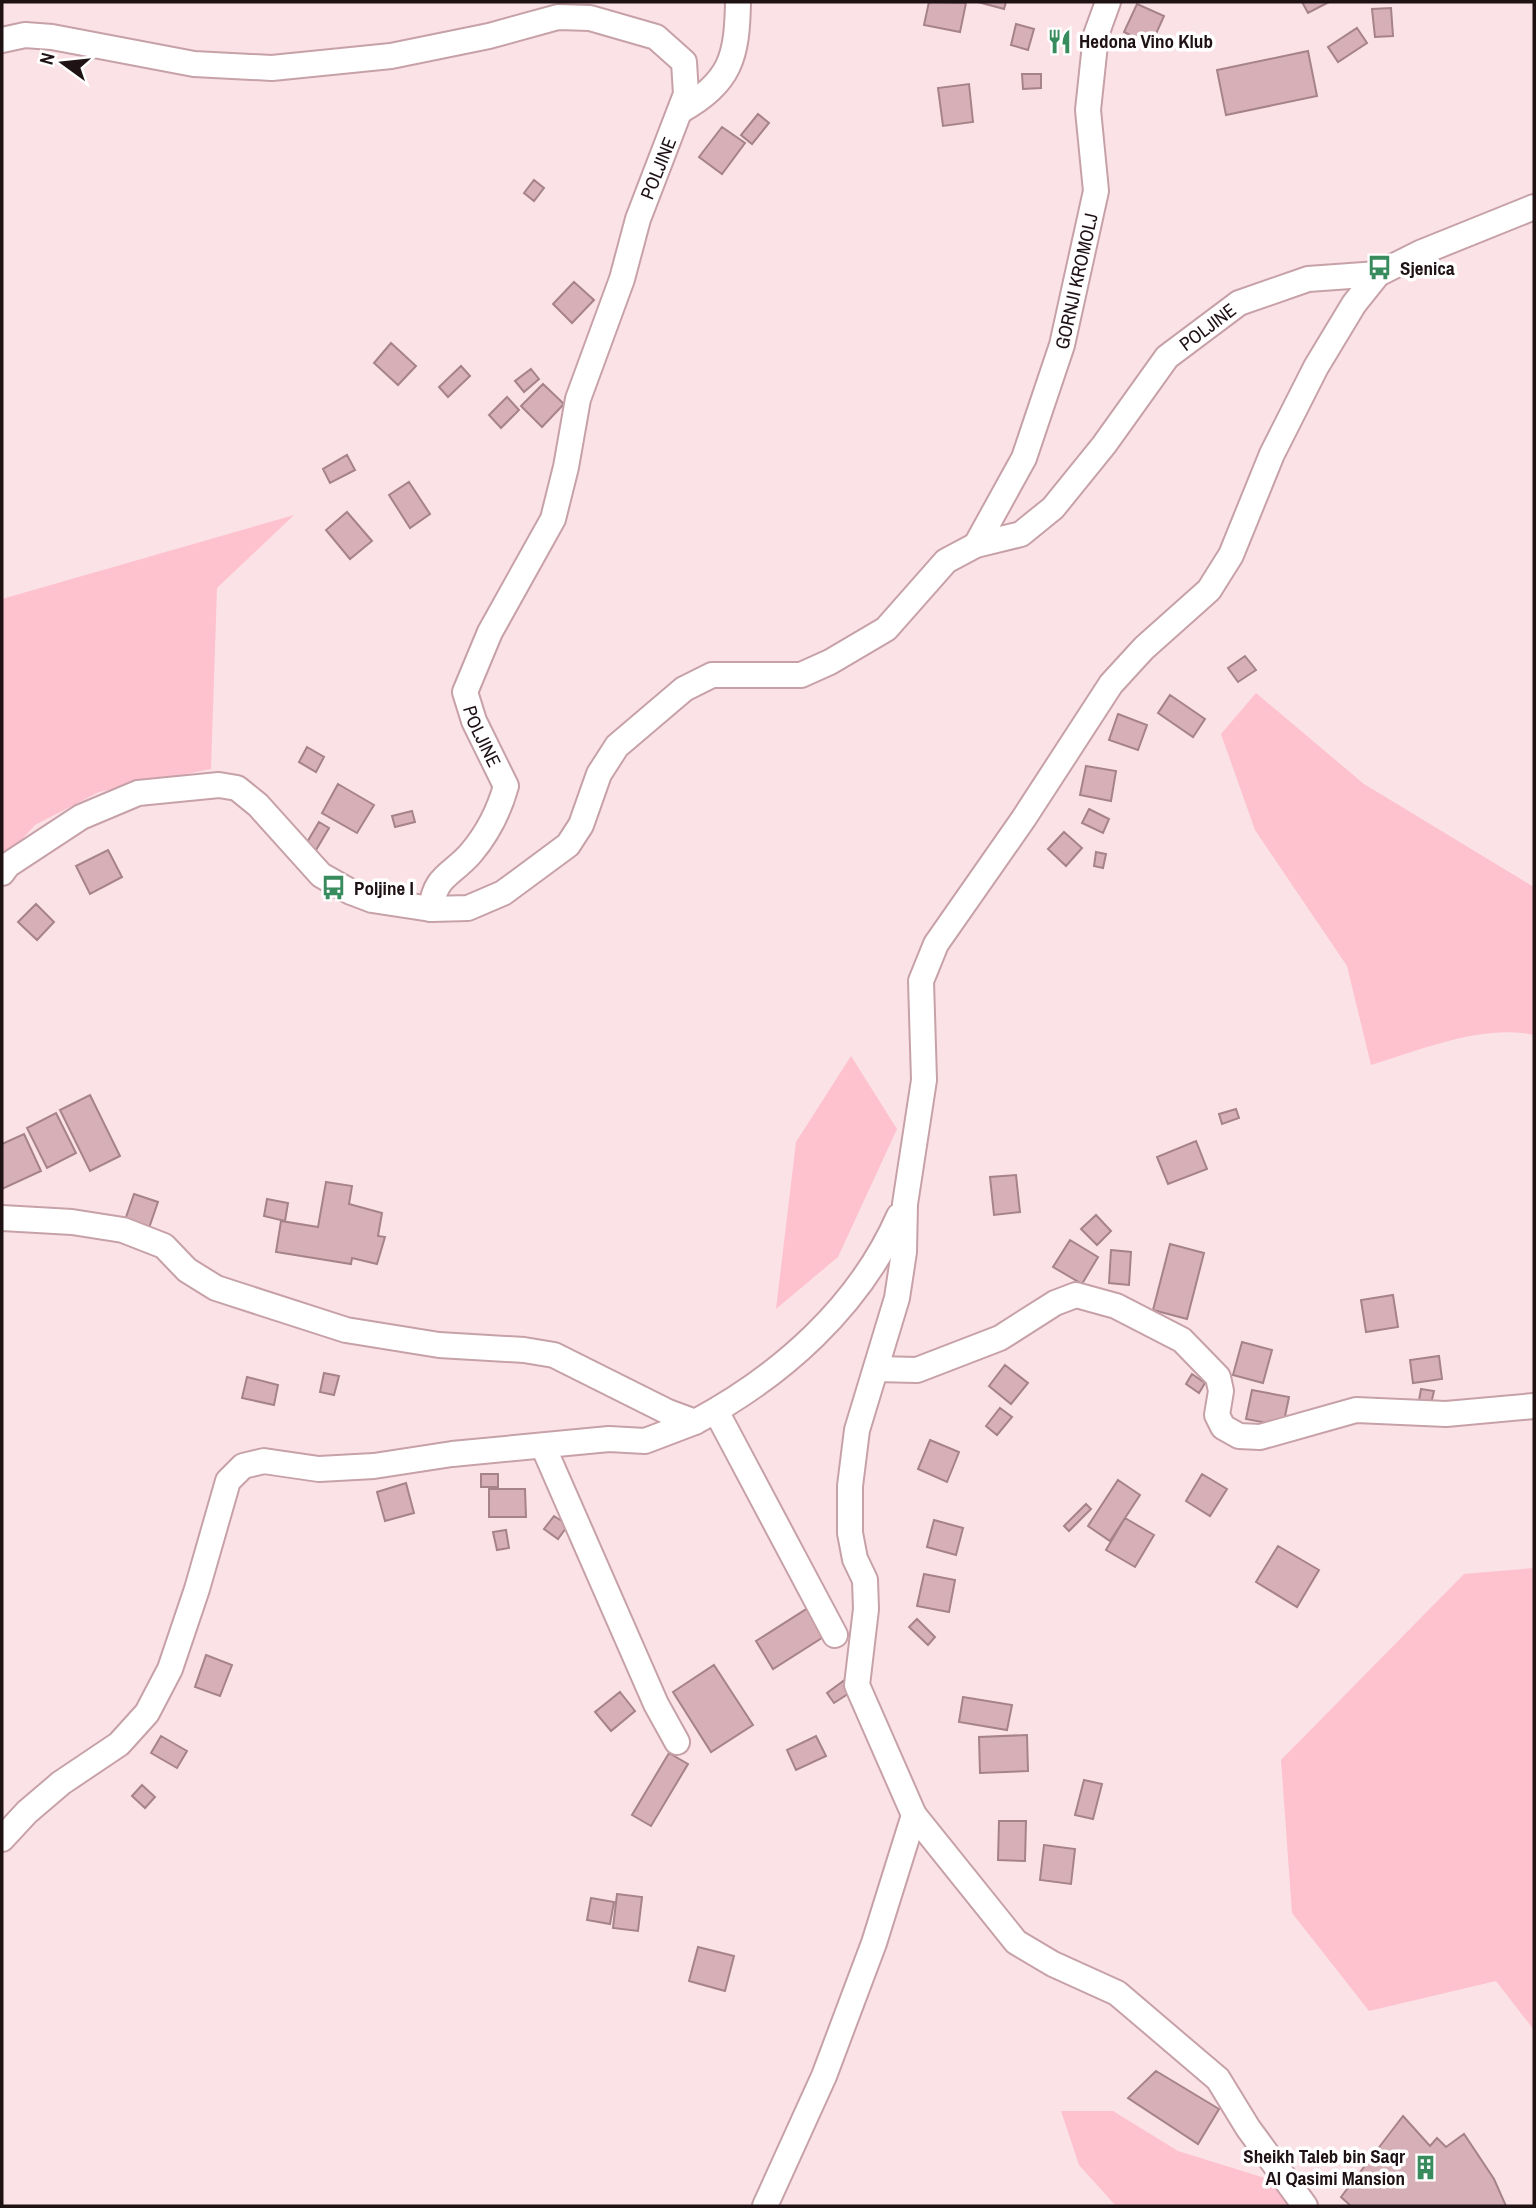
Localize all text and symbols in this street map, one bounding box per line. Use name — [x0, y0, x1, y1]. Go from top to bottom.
restaurant icon: Hedona Vino Klub — [1045, 27, 1073, 55]
north arrow — [28, 28, 98, 98]
place label: Hedona Vino Klub — [1079, 28, 1213, 54]
text: N — [33, 50, 61, 67]
street label: POLJINE — [634, 133, 682, 203]
street label: GORNJI KROMOLJ — [1048, 211, 1104, 352]
bus stop icon: Sjenica — [1366, 254, 1394, 282]
place label: Sjenica — [1400, 255, 1455, 281]
street label: POLJINE — [1174, 297, 1241, 357]
street label: POLJINE — [457, 702, 508, 771]
bus stop icon: Poljine I — [320, 874, 348, 902]
place label: Poljine I — [354, 875, 414, 901]
place label: Sheikh Taleb bin Saqr Al Qasimi Mansion — [1243, 2143, 1405, 2191]
building icon: Sheikh Taleb bin Saqr Al Qasimi Mansion — [1411, 2153, 1439, 2181]

